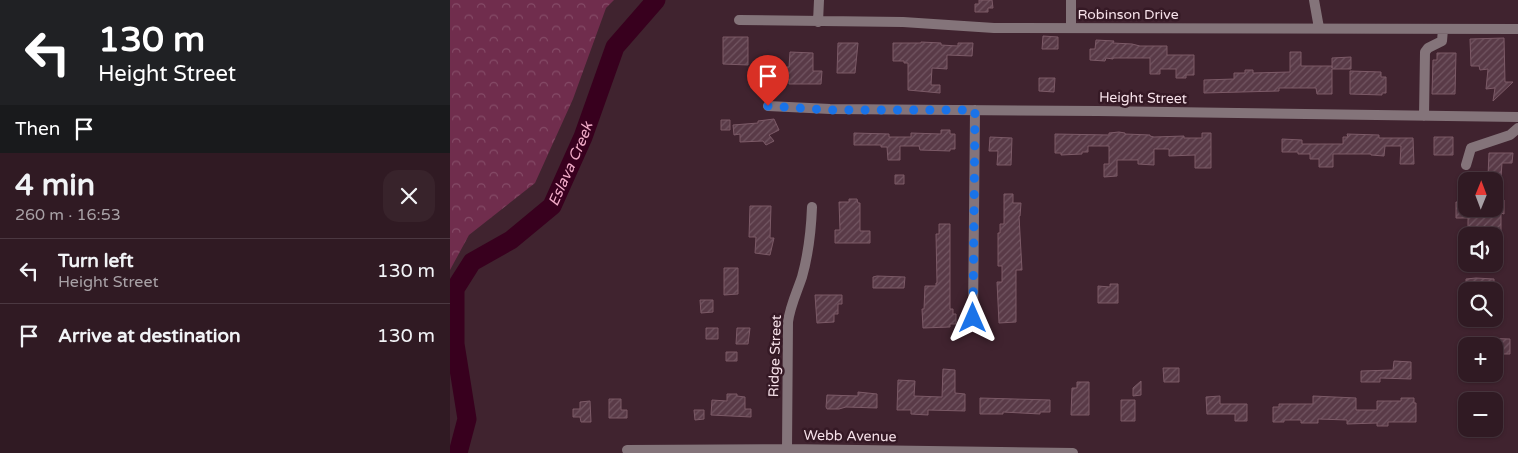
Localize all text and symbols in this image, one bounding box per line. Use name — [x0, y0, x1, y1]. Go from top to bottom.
street label: Robinson Drive — [1077, 6, 1179, 23]
text: 130 m — [98, 19, 205, 61]
icon: left — [15, 20, 80, 85]
pin — [747, 55, 789, 106]
text: Height Street — [98, 61, 236, 87]
icon: arrive — [754, 62, 782, 90]
street label: Height Street — [1099, 89, 1188, 107]
icon: arrive — [70, 115, 98, 143]
text: Then — [15, 118, 60, 140]
water label: Eslava Creek — [544, 118, 597, 209]
text: 4 min — [15, 167, 95, 204]
button: close — [383, 170, 435, 222]
north arrow — [1458, 172, 1502, 218]
map controls — [1458, 172, 1503, 437]
text: 260 m · 16:53 — [15, 205, 121, 225]
button: sound — [1458, 227, 1503, 272]
text: Turn left — [58, 250, 134, 272]
icon: left — [15, 257, 43, 285]
text: 130 m — [377, 260, 435, 282]
text: Height Street — [58, 272, 159, 292]
button: search — [1458, 282, 1503, 327]
position arrow — [946, 291, 998, 343]
street label: Ridge Street — [765, 314, 785, 398]
icon: arrive — [15, 322, 43, 350]
text: Arrive at destination — [58, 325, 241, 347]
text: 130 m — [377, 325, 435, 347]
button: + — [1458, 337, 1503, 382]
button: − — [1458, 392, 1503, 437]
street label: Webb Avenue — [803, 427, 897, 445]

